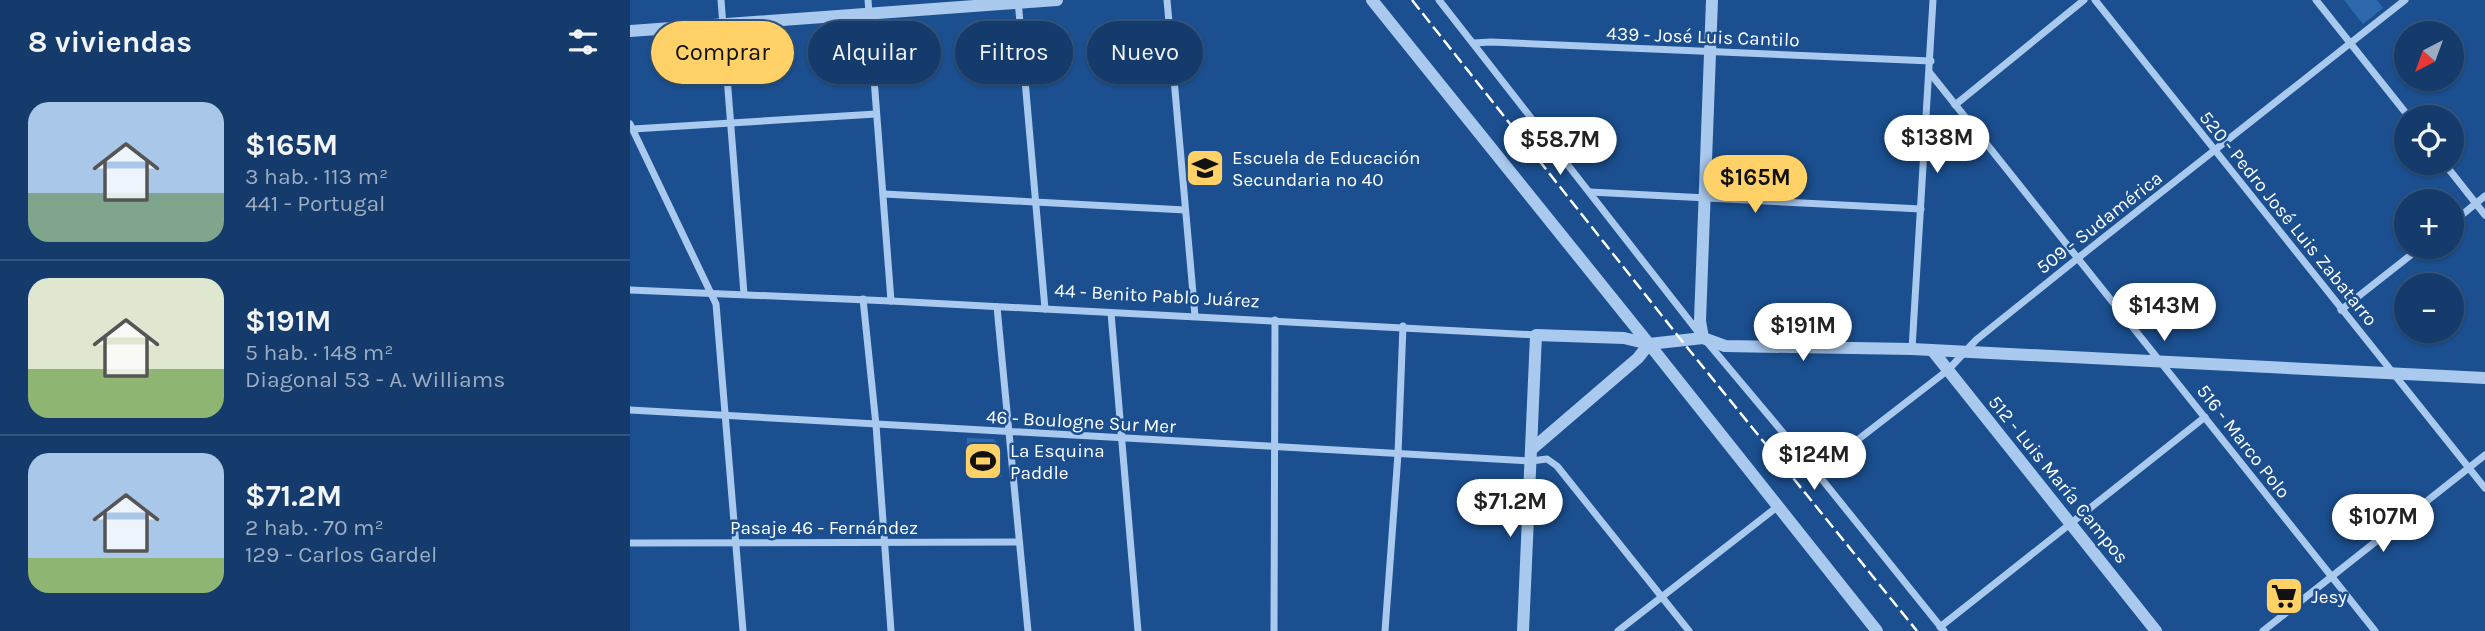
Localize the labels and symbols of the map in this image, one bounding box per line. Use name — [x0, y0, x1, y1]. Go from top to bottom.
north arrow — [2394, 21, 2464, 91]
street label: 439 - José Luis Cantilo — [1606, 23, 1800, 51]
street label: 520 - Pedro José Luis Zabatarro — [2195, 107, 2382, 330]
pin: $138M — [1888, 116, 1986, 175]
pin: $58.7M — [1503, 118, 1617, 177]
school or university icon: Escuela de Educación Secundaria nº 40 — [1184, 147, 1226, 189]
place label: Escuela de Educación Secundaria nº 40 — [1232, 147, 1421, 191]
pin: $165M — [1706, 156, 1804, 215]
street label: 509 - Sudamérica — [2032, 167, 2167, 279]
street label: 44 - Benito Pablo Juárez — [1054, 280, 1260, 312]
pin: $143M — [2115, 284, 2213, 343]
pin: $191M — [1754, 304, 1852, 363]
street label: 516 - Marco Polo — [2192, 380, 2294, 503]
street label: 512 - Luis María Campos — [1984, 391, 2133, 568]
street label: 46 - Boulogne Sur Mer — [985, 406, 1177, 438]
pin: $124M — [1765, 433, 1863, 492]
sports icon: La Esquina Paddle — [962, 440, 1004, 482]
place label: La Esquina Paddle — [1010, 440, 1105, 484]
pin: $71.2M — [1453, 480, 1567, 539]
pin: $107M — [2334, 494, 2432, 554]
street label: Pasaje 46 - Fernández — [730, 517, 918, 539]
supermarket icon: Jesy — [2263, 575, 2305, 617]
place label: Jesy — [2311, 586, 2347, 608]

